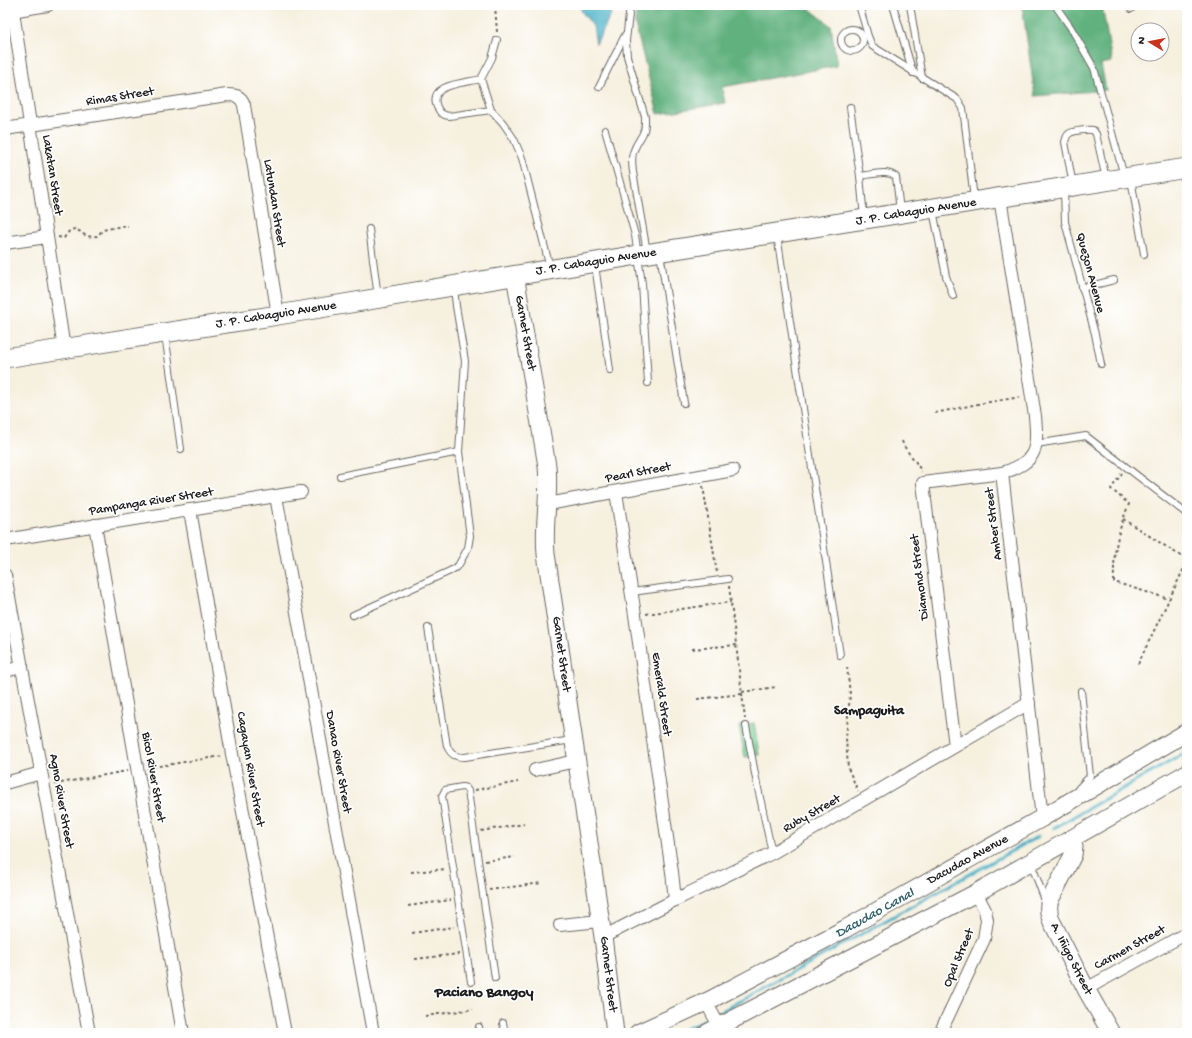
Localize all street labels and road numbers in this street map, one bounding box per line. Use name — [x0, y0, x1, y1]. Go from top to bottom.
street label: Rimas Street — [85, 84, 157, 110]
street label: Lakatan Street — [38, 134, 66, 218]
street label: Latundan Street — [260, 158, 289, 249]
street label: J. P. Cabaguio Avenue — [855, 195, 978, 229]
street label: Quezon Avenue — [1072, 231, 1108, 315]
street label: J. P. Cabaguio Avenue — [535, 245, 658, 279]
street label: Garnet Street — [511, 294, 539, 373]
street label: J. P. Cabaguio Avenue — [215, 298, 338, 332]
street label: Pearl Street — [603, 459, 674, 487]
street label: Pampanga River Street — [87, 485, 216, 519]
street label: Amber Street — [982, 485, 1006, 561]
street label: Diamond Street — [907, 532, 933, 622]
street label: Garnet Street — [548, 615, 574, 694]
street label: Emerald Street — [648, 651, 675, 738]
street label: Danao River Street — [321, 709, 355, 816]
street label: Cagayan River Street — [233, 710, 268, 829]
street label: Bicol River Street — [138, 730, 169, 825]
street label: Agno River Street — [45, 753, 77, 851]
street label: Ruby Street — [781, 791, 845, 836]
street label: Dacudao Avenue — [924, 831, 1011, 889]
street label: A. Iñigo Street — [1046, 920, 1096, 999]
street label: Carmen Street — [1092, 922, 1170, 974]
street label: Opal Street — [940, 925, 979, 989]
street label: Garnet Street — [596, 935, 620, 1014]

